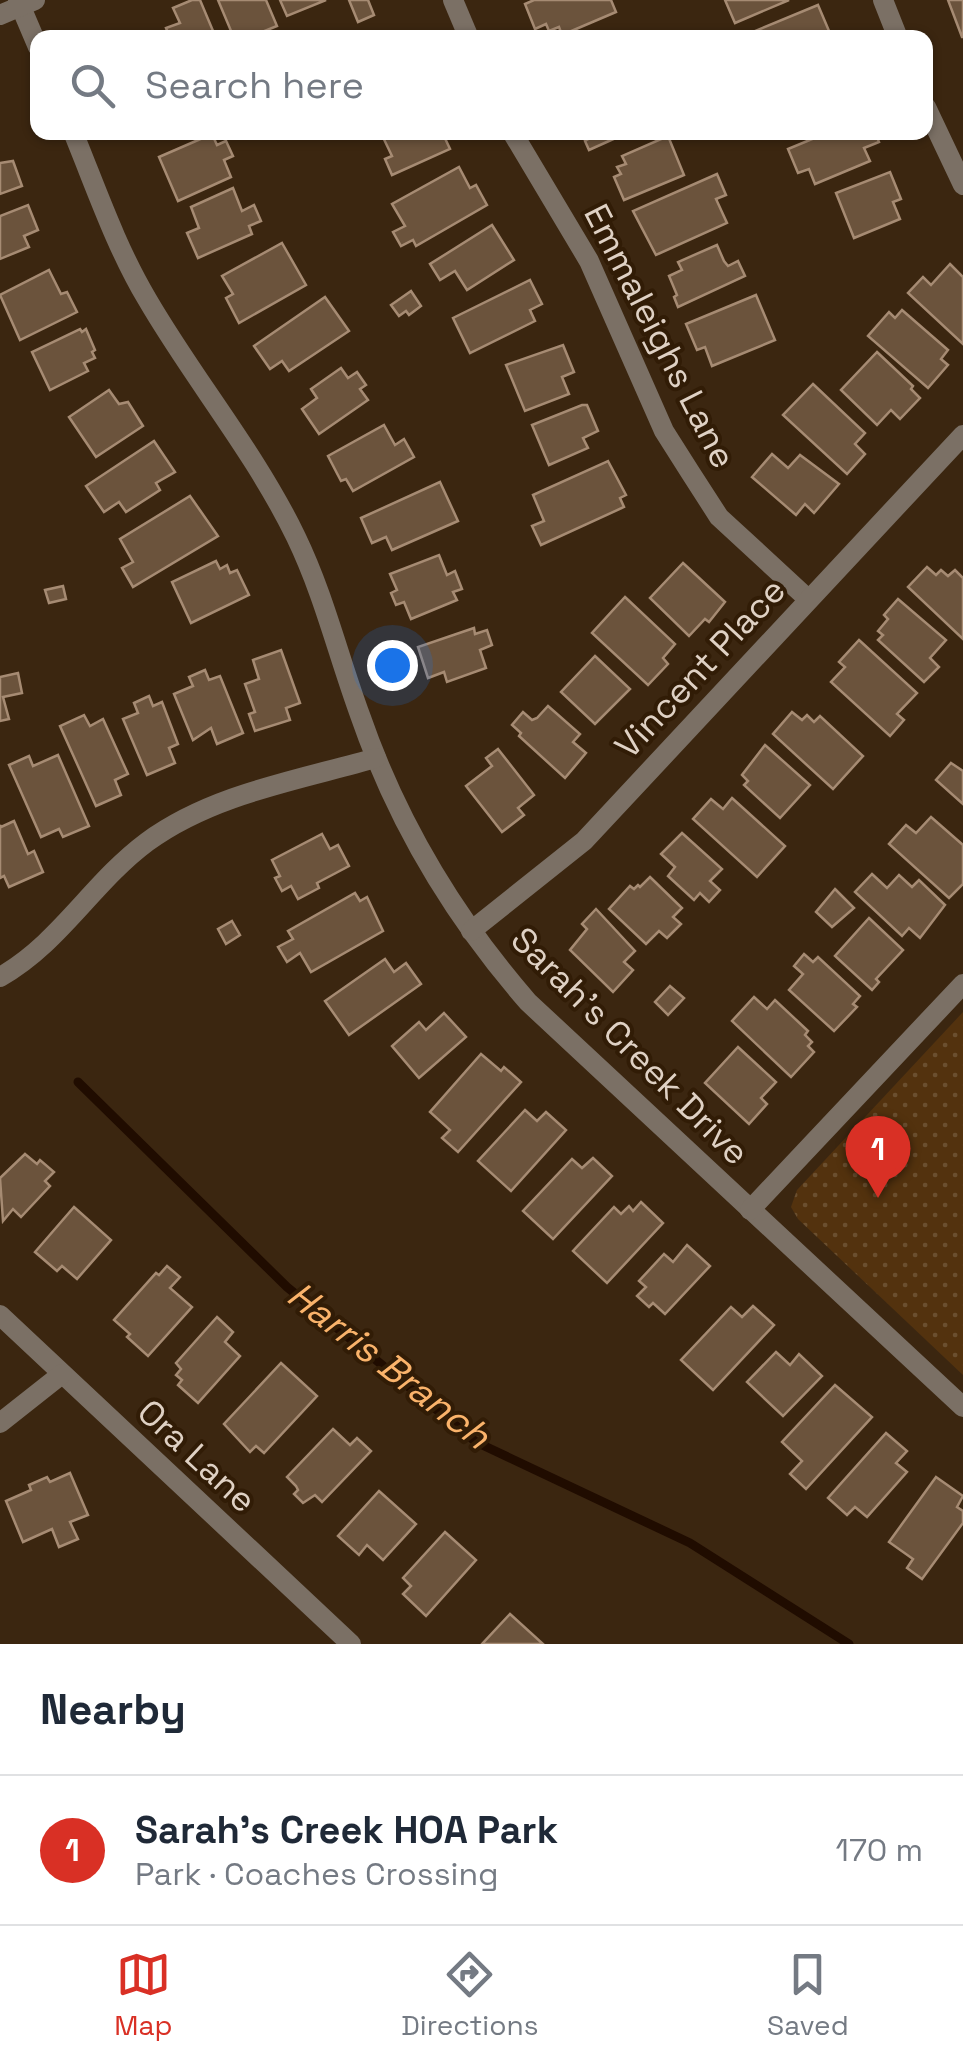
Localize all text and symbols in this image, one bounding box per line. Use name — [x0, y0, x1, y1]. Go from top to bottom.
search box — [30, 30, 933, 140]
icon: search — [65, 58, 120, 113]
text: Search here — [145, 61, 364, 109]
street label: Emmaleighs Lane — [574, 197, 746, 475]
street label: Vincent Place — [605, 569, 795, 767]
your location — [367, 640, 418, 691]
street label: Sarah's Creek Drive — [502, 918, 758, 1174]
pin: 1 — [846, 1116, 910, 1198]
water label: Harris Branch — [278, 1271, 501, 1460]
street label: Ora Lane — [128, 1390, 266, 1522]
text: Nearby — [40, 1683, 186, 1736]
text: Sarah's Creek HOA Park — [135, 1806, 558, 1854]
text: 1 — [65, 1830, 80, 1870]
text: 170 m — [836, 1830, 923, 1870]
text: Park · Coaches Crossing — [135, 1854, 499, 1894]
tab: Map — [114, 1947, 173, 2043]
tab: Directions — [401, 1947, 538, 2043]
tab: Saved — [767, 1947, 849, 2043]

